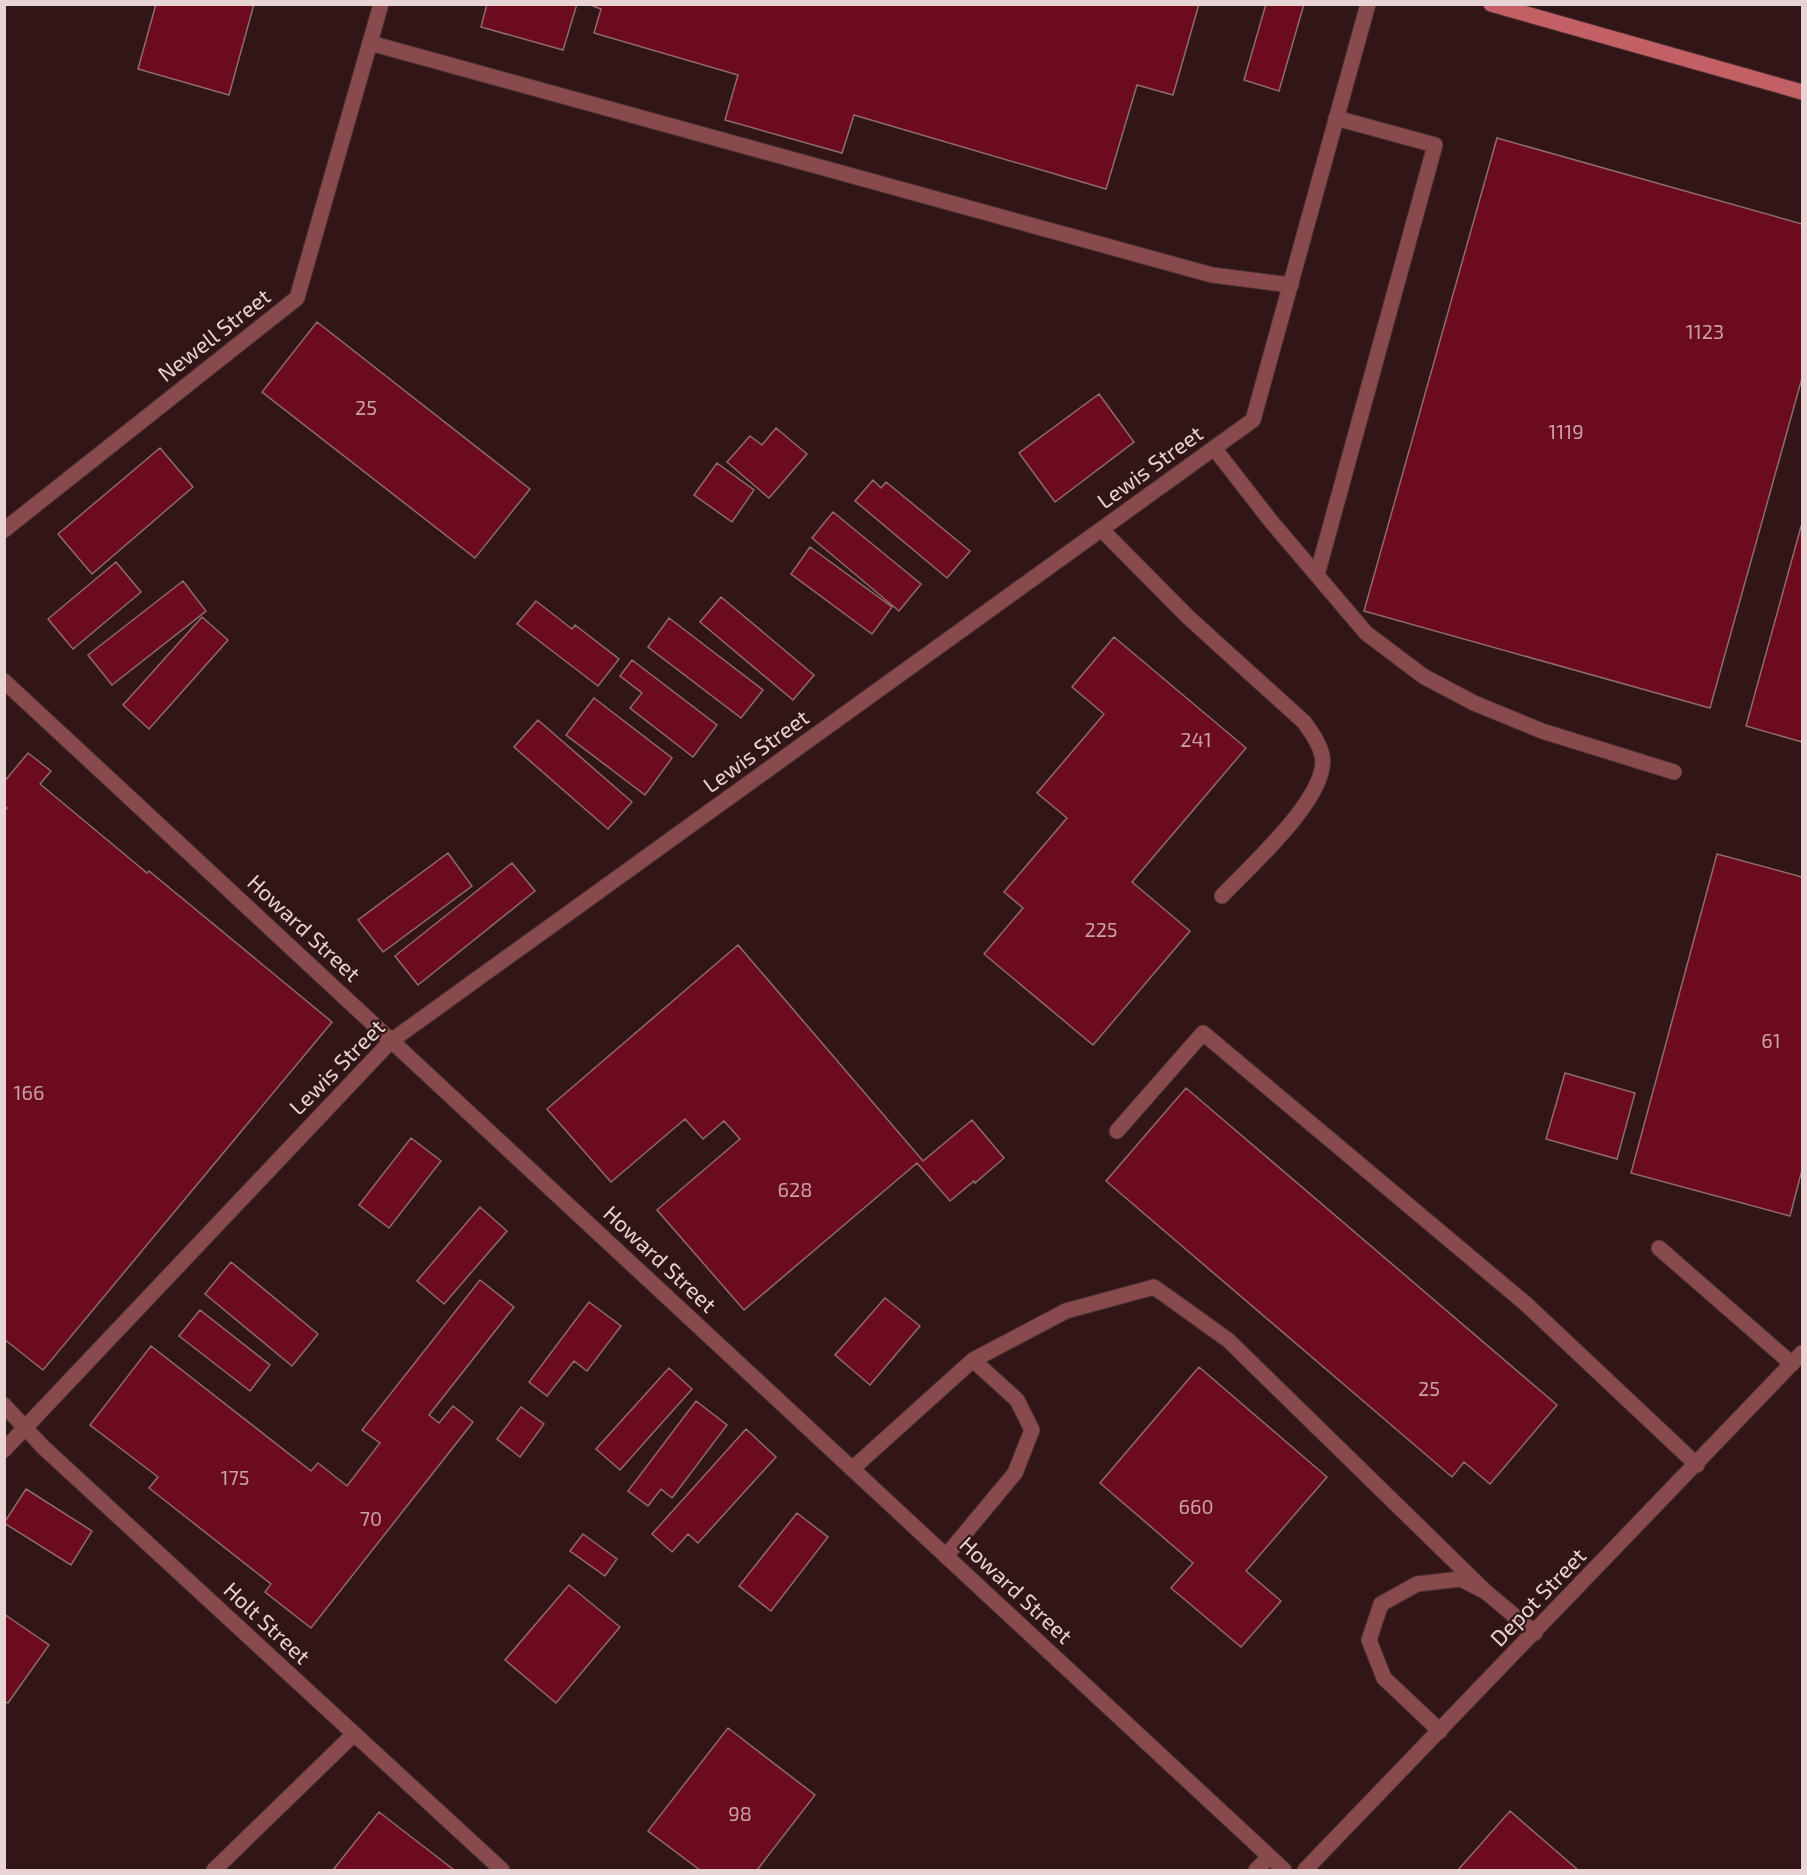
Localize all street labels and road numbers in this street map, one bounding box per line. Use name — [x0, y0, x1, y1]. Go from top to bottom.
street label: Newell Street — [152, 282, 275, 386]
street label: Lewis Street — [1092, 419, 1207, 513]
street label: Lewis Street — [698, 703, 813, 797]
street label: Howard Street — [243, 868, 366, 986]
street label: Lewis Street — [283, 1013, 389, 1119]
street label: Howard Street — [599, 1199, 722, 1317]
street label: Howard Street — [955, 1530, 1078, 1648]
street label: Depot Street — [1484, 1542, 1590, 1651]
street label: Holt Street — [219, 1576, 316, 1669]

